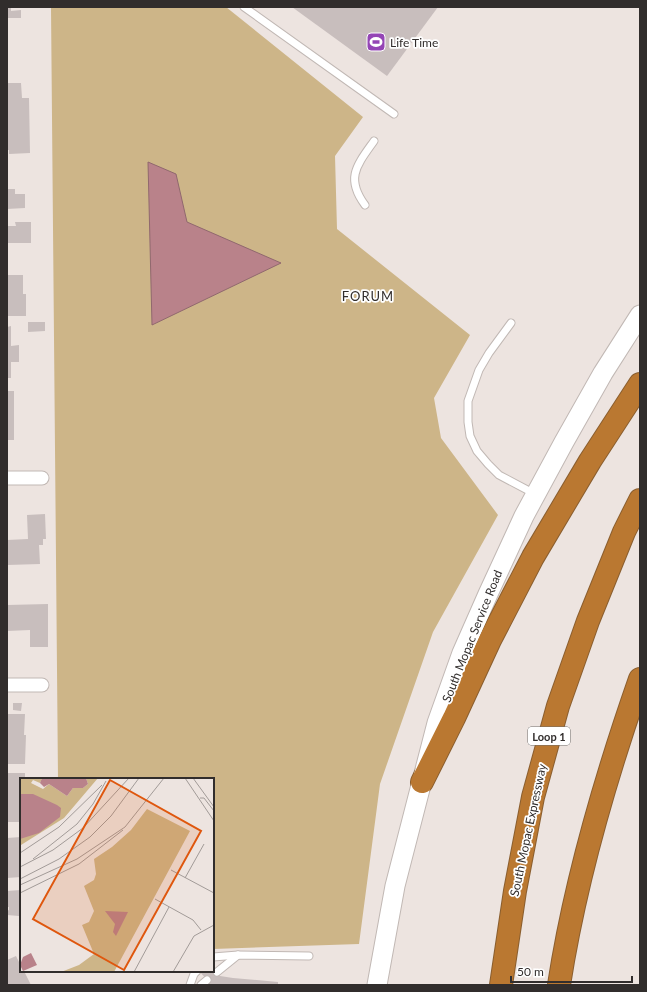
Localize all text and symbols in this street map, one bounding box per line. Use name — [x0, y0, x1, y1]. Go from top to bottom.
sports icon: Life Time — [365, 31, 387, 53]
place label: Life Time — [390, 35, 438, 50]
district label: FORUM — [342, 288, 394, 304]
street label: South Mopac Service Road — [439, 568, 505, 704]
road number: Loop 1 — [528, 727, 570, 745]
street label: South Mopac Expressway — [507, 762, 550, 898]
inset map — [20, 778, 214, 972]
scale bar — [511, 958, 632, 984]
text: 50 m — [517, 964, 544, 979]

